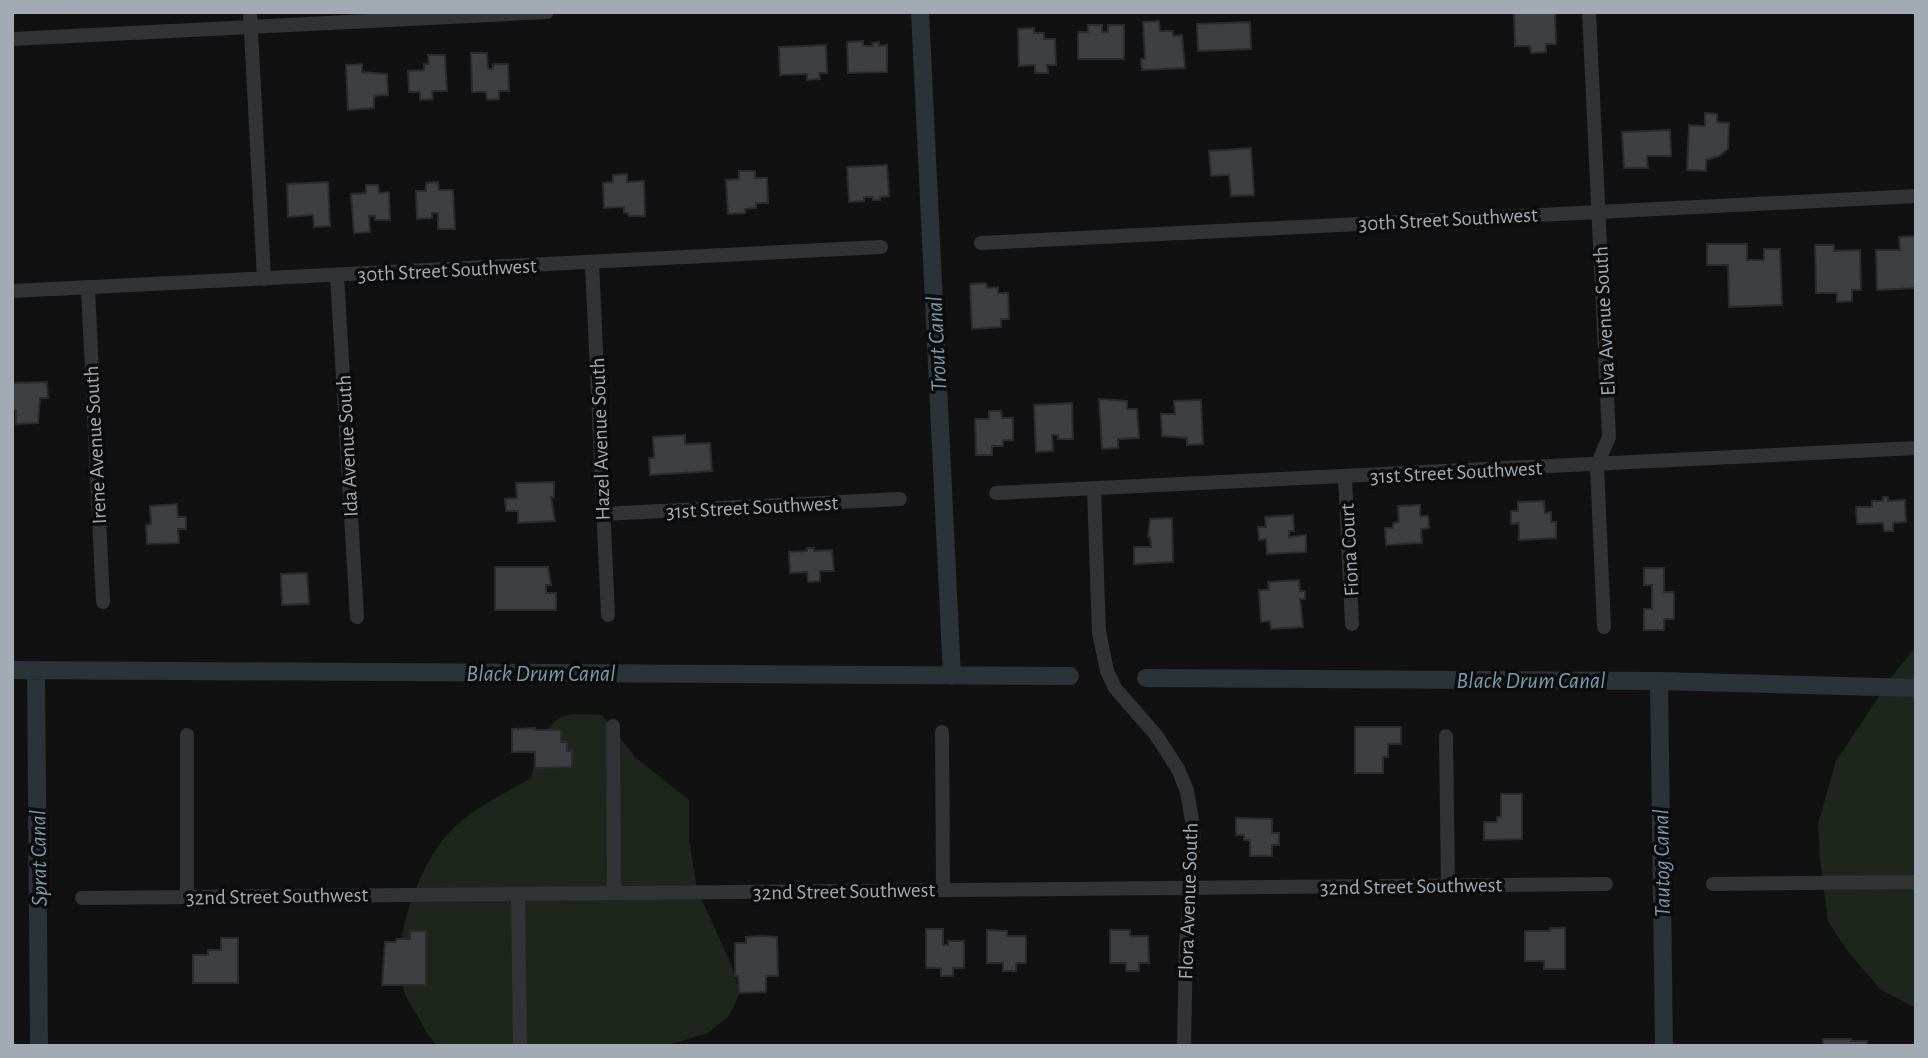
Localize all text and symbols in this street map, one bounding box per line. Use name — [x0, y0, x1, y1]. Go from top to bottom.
street label: 30th Street Southwest — [1358, 204, 1538, 235]
street label: Elva Avenue South — [1590, 246, 1619, 396]
street label: 30th Street Southwest — [357, 255, 537, 286]
water label: Trout Canal — [923, 295, 951, 392]
street label: Hazel Avenue South — [587, 357, 614, 521]
street label: Irene Avenue South — [81, 365, 110, 525]
street label: Ida Avenue South — [333, 374, 362, 517]
street label: 31st Street Southwest — [1369, 457, 1543, 487]
street label: 31st Street Southwest — [665, 492, 839, 522]
street label: Fiona Court — [1337, 503, 1362, 597]
water label: Black Drum Canal — [466, 663, 616, 686]
water label: Black Drum Canal — [1456, 670, 1606, 693]
water label: Tautog Canal — [1650, 808, 1675, 917]
water label: Sprat Canal — [27, 809, 52, 906]
street label: Flora Avenue South — [1175, 822, 1202, 980]
street label: 32nd Street Southwest — [1320, 874, 1502, 899]
street label: 32nd Street Southwest — [753, 879, 935, 904]
street label: 32nd Street Southwest — [186, 884, 368, 909]

